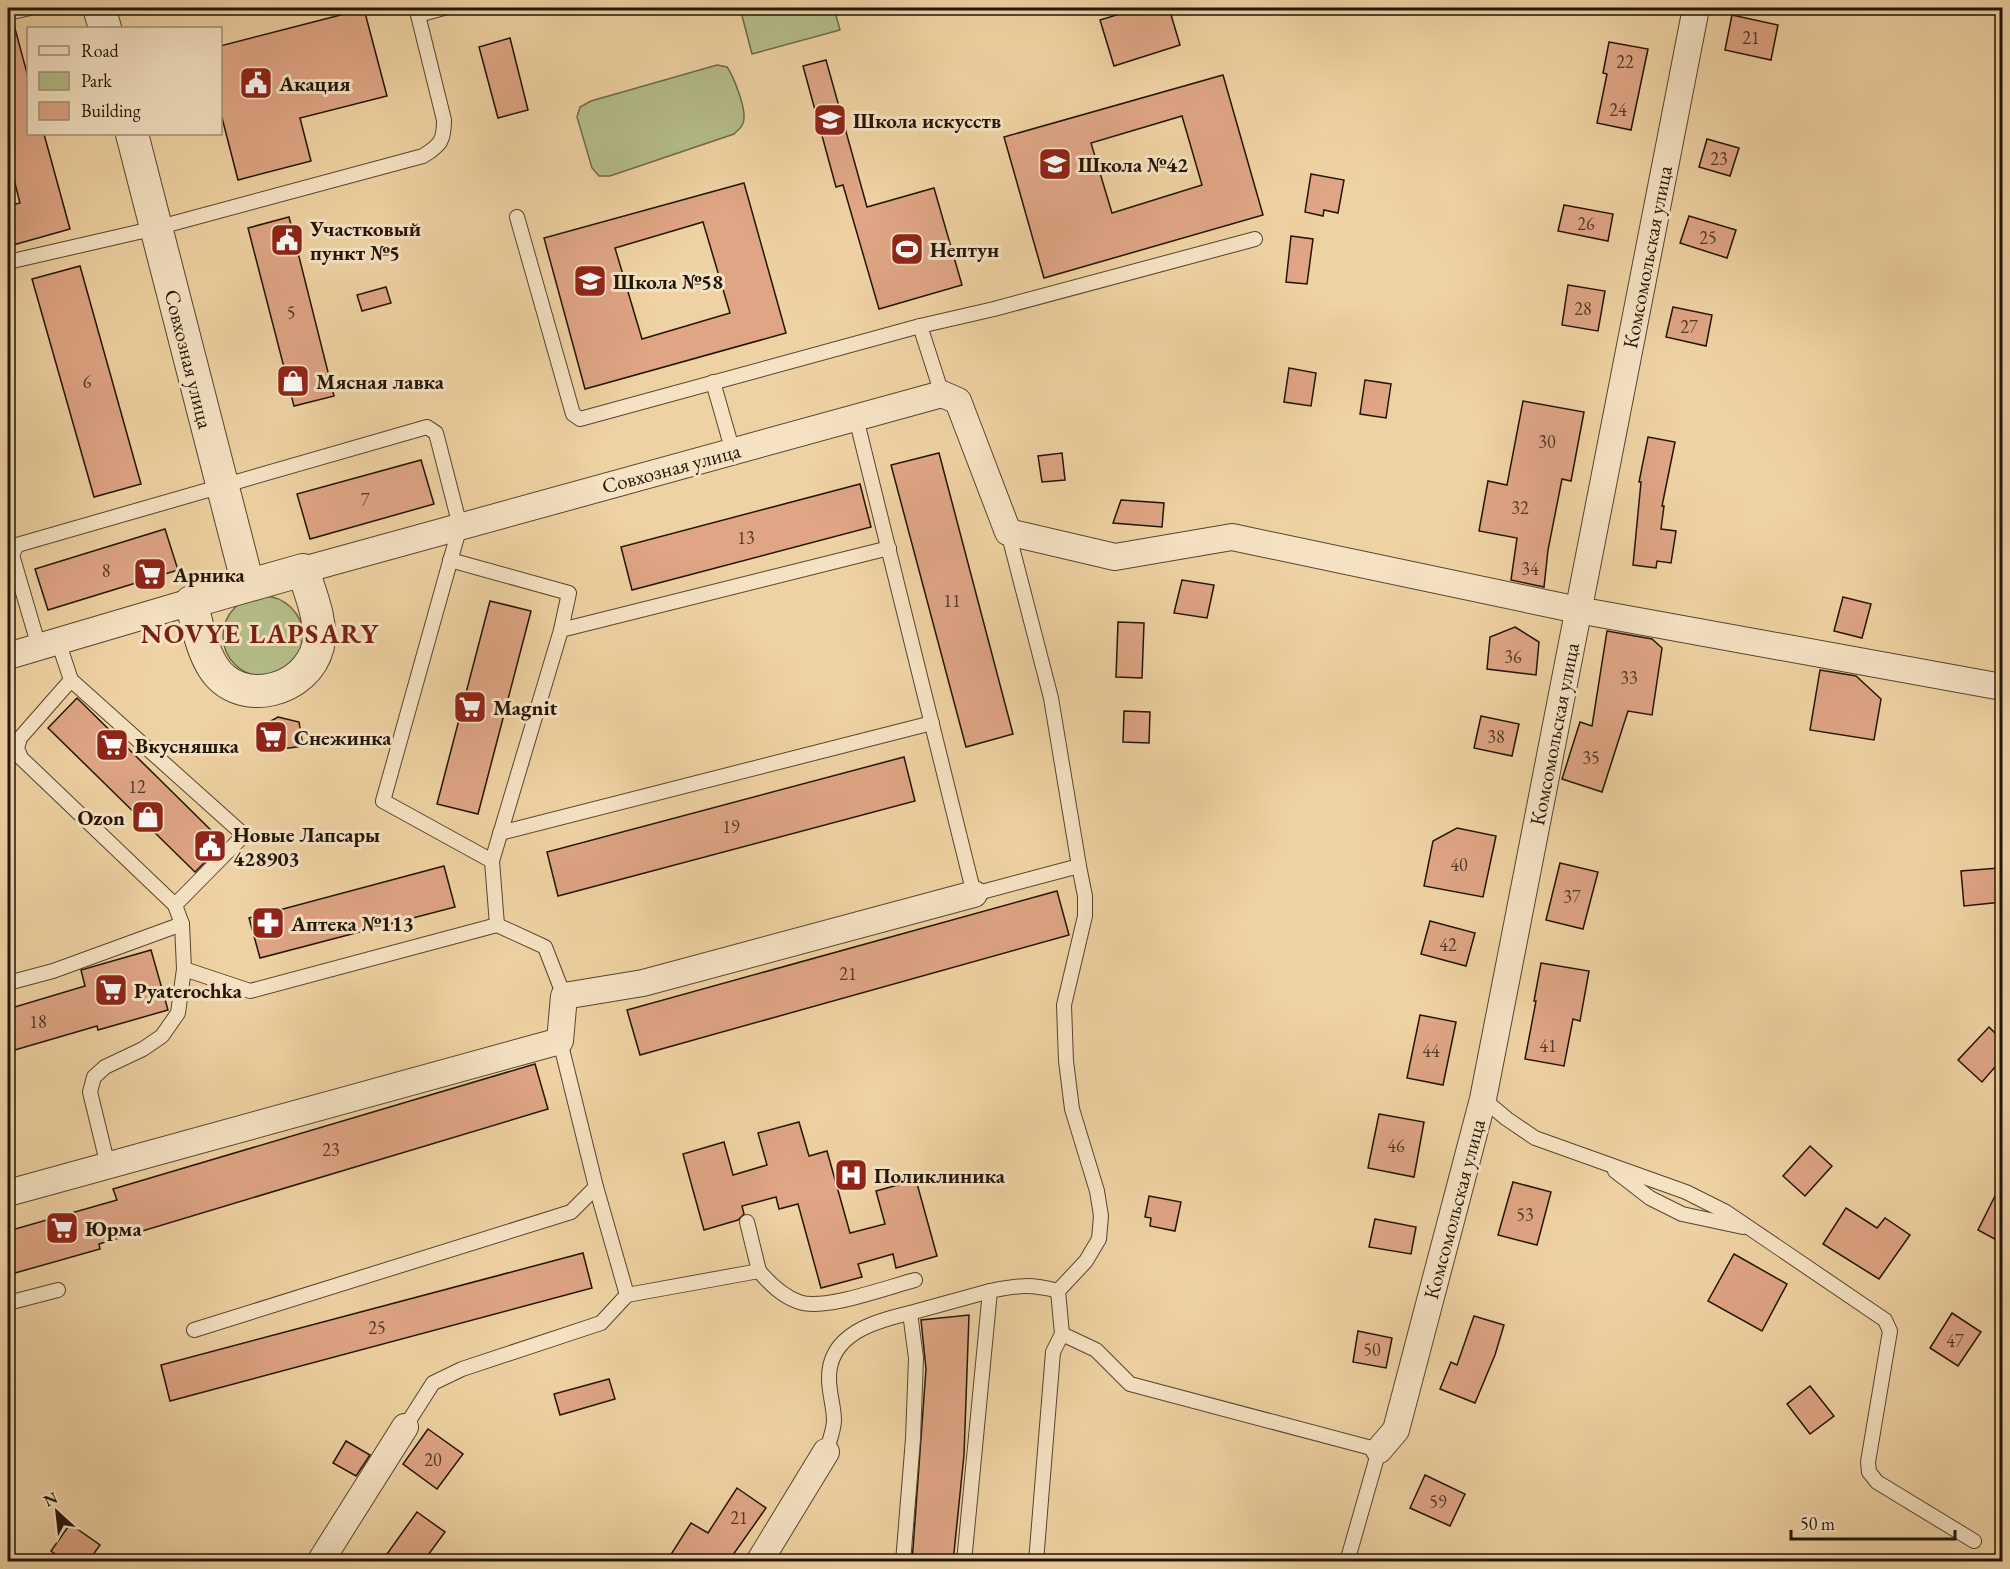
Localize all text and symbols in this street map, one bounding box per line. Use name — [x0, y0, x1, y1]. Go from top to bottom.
house number: 21 — [1742, 26, 1760, 49]
legend — [27, 27, 222, 135]
text: Road — [81, 39, 120, 62]
house number: 22 — [1616, 50, 1634, 73]
public building icon: Акация — [238, 65, 274, 101]
text: Park — [81, 69, 112, 92]
place label: Акация — [278, 70, 350, 97]
house number: 24 — [1609, 98, 1627, 121]
text: Building — [81, 99, 141, 122]
school or university icon: Школа искусств — [812, 102, 848, 138]
place label: Школа искусств — [853, 107, 1001, 134]
school or university icon: Школа №42 — [1037, 146, 1073, 182]
house number: 23 — [1710, 147, 1728, 170]
place label: Школа №42 — [1078, 151, 1188, 178]
street label: Комсомольская улица — [1616, 163, 1678, 351]
house number: 26 — [1577, 212, 1595, 235]
place label: Участковый пункт №5 — [309, 215, 421, 266]
public building icon: Участковый пункт №5 — [269, 222, 305, 258]
house number: 25 — [1699, 226, 1717, 249]
sports icon: Нептун — [889, 231, 925, 267]
place label: Нептун — [930, 236, 999, 263]
school or university icon: Школа №58 — [572, 263, 608, 299]
place label: Школа №58 — [613, 268, 723, 295]
street label: Совхозная улица — [159, 287, 219, 432]
house number: 28 — [1574, 297, 1592, 320]
house number: 5 — [287, 301, 295, 324]
house number: 27 — [1680, 315, 1698, 338]
shop icon: Мясная лавка — [275, 363, 311, 399]
place label: Мясная лавка — [316, 368, 445, 395]
house number: 6 — [83, 370, 92, 393]
house number: 30 — [1538, 430, 1556, 453]
street label: Совхозная улица — [599, 436, 744, 499]
house number: 7 — [361, 488, 370, 511]
house number: 32 — [1511, 496, 1529, 519]
house number: 13 — [737, 526, 755, 549]
supermarket icon: Арника — [132, 556, 168, 592]
house number: 34 — [1521, 557, 1539, 580]
house number: 8 — [102, 559, 110, 582]
place label: Арника — [172, 561, 245, 588]
house number: 11 — [943, 589, 961, 612]
district label: NOVYE LAPSARY — [140, 616, 380, 651]
street label: Комсомольская улица — [1523, 640, 1585, 828]
house number: 36 — [1504, 645, 1522, 668]
house number: 33 — [1620, 666, 1638, 689]
supermarket icon: Magnit — [452, 689, 488, 725]
place label: Magnit — [493, 694, 558, 721]
supermarket icon: Снежинка — [253, 719, 289, 755]
place label: Снежинка — [294, 724, 392, 751]
house number: 38 — [1487, 725, 1505, 748]
supermarket icon: Вкусняшка — [94, 727, 130, 763]
place label: Вкусняшка — [135, 732, 240, 759]
house number: 35 — [1582, 746, 1600, 769]
house number: 12 — [128, 775, 146, 798]
shop icon: Ozon — [130, 799, 166, 835]
place label: Ozon — [77, 804, 125, 831]
house number: 19 — [722, 815, 740, 838]
place label: Новые Лапсары 428903 — [233, 821, 380, 872]
public building icon: Новые Лапсары 428903 — [192, 828, 228, 864]
house number: 40 — [1450, 853, 1468, 876]
house number: 37 — [1563, 885, 1581, 908]
pharmacy icon: Аптека №113 — [250, 905, 286, 941]
place label: Аптека №113 — [290, 910, 414, 937]
house number: 42 — [1439, 933, 1457, 956]
house number: 21 — [839, 962, 857, 985]
supermarket icon: Pyaterochka — [93, 972, 129, 1008]
place label: Pyaterochka — [134, 977, 243, 1004]
house number: 18 — [29, 1010, 47, 1033]
house number: 41 — [1539, 1034, 1557, 1057]
house number: 44 — [1422, 1039, 1440, 1062]
street label: Комсомольская улица — [1417, 1115, 1491, 1302]
house number: 46 — [1387, 1134, 1405, 1157]
house number: 23 — [322, 1138, 340, 1161]
hospital icon: Поликлиника — [833, 1157, 869, 1193]
place label: Поликлиника — [874, 1162, 1006, 1189]
house number: 53 — [1516, 1203, 1534, 1226]
supermarket icon: Юрма — [44, 1210, 80, 1246]
place label: Юрма — [85, 1215, 142, 1242]
house number: 25 — [368, 1316, 386, 1339]
house number: 47 — [1946, 1329, 1964, 1352]
house number: 50 — [1363, 1338, 1381, 1361]
house number: 20 — [424, 1448, 442, 1471]
north arrow — [27, 1482, 87, 1542]
text: N — [40, 1487, 61, 1511]
house number: 59 — [1429, 1490, 1447, 1513]
scale bar — [1791, 1503, 1954, 1541]
house number: 21 — [730, 1506, 748, 1529]
text: 50 m — [1800, 1512, 1835, 1535]

